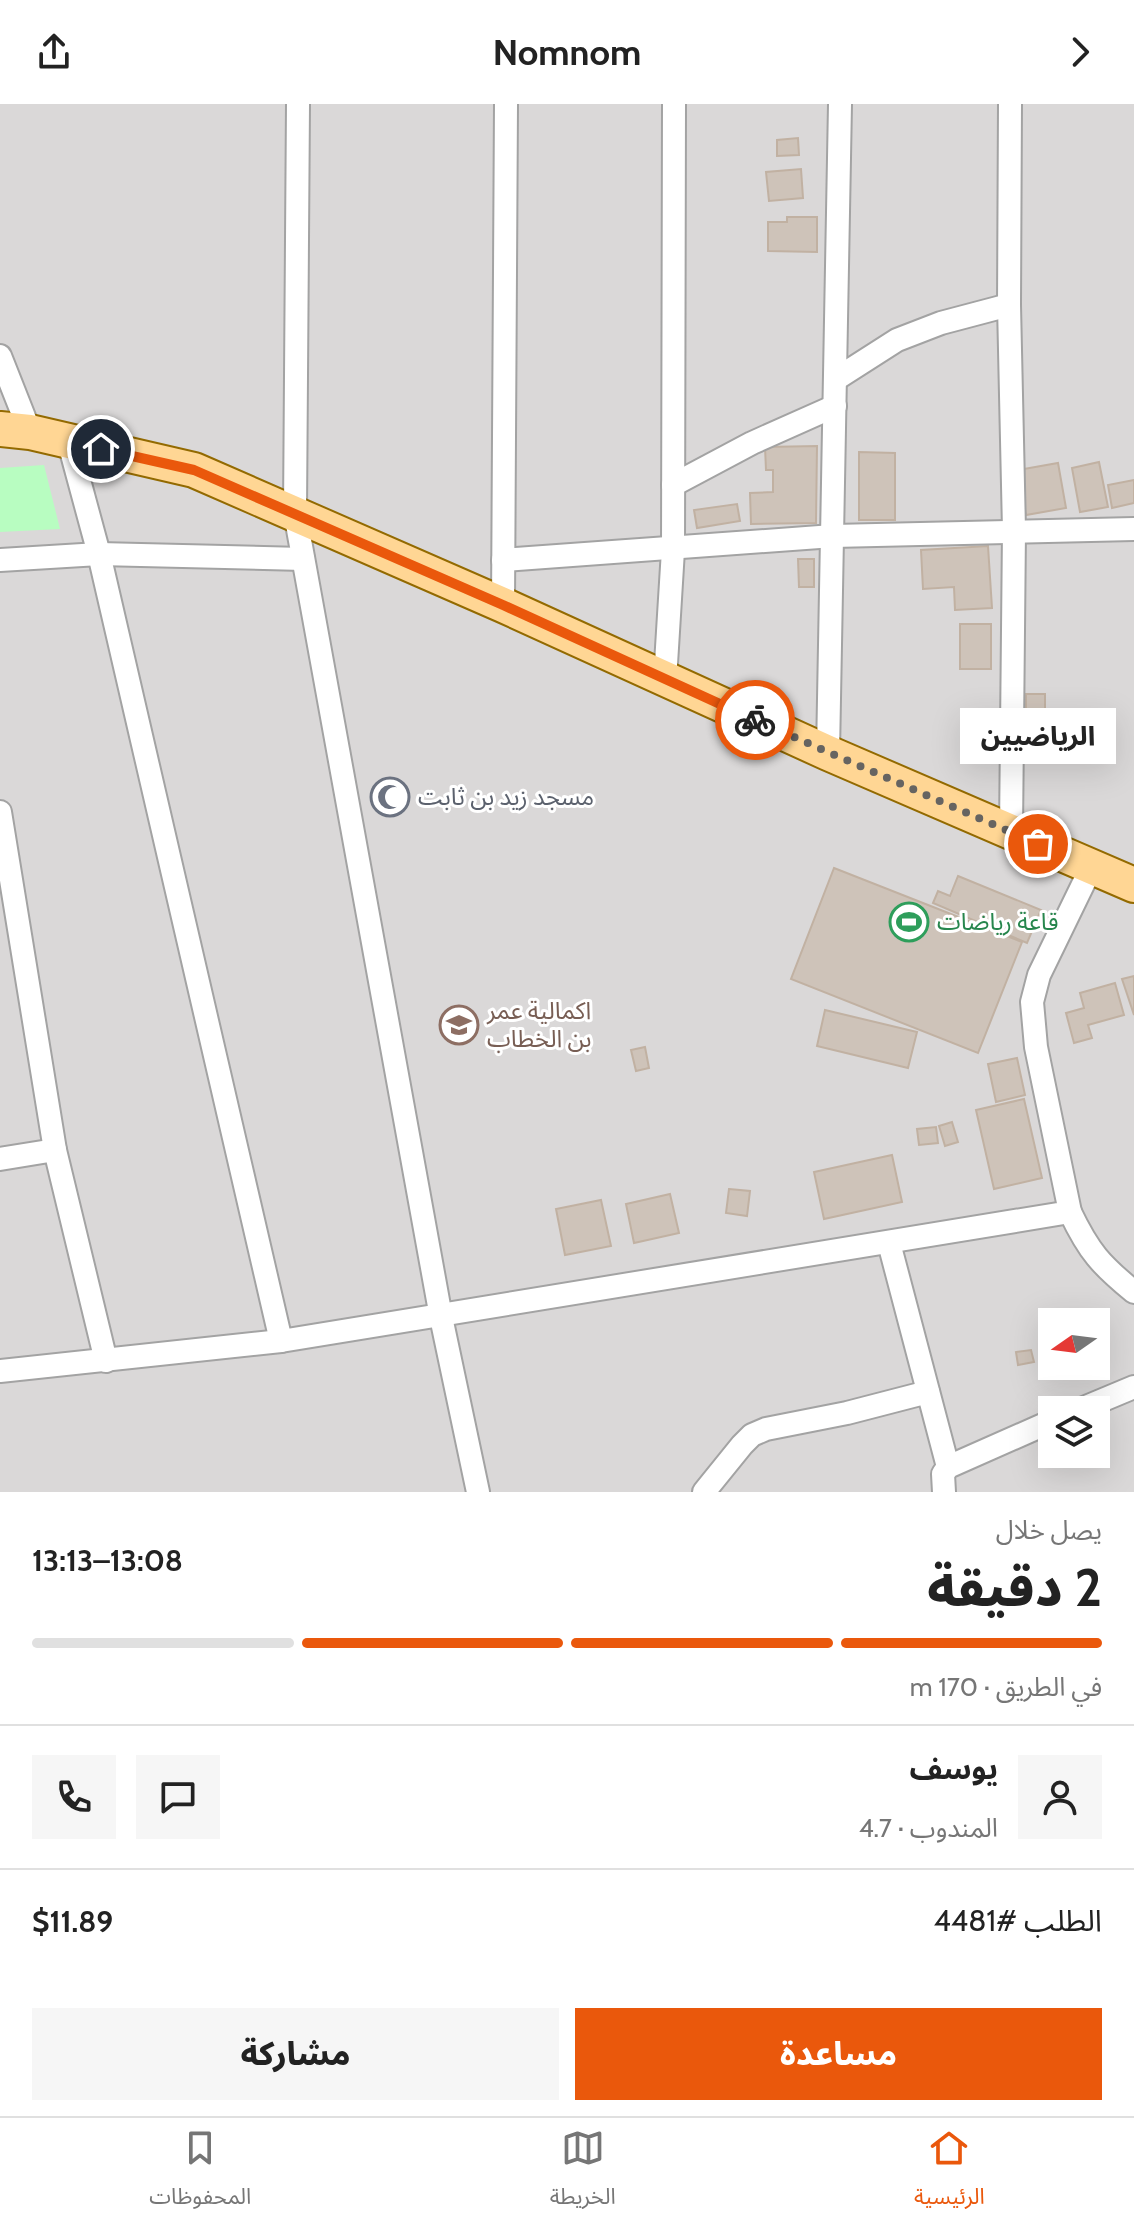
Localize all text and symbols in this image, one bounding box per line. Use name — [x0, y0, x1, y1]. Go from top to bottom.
icon: share — [32, 30, 76, 74]
text: Nomnom — [493, 30, 641, 74]
icon: forward — [1058, 30, 1102, 74]
pin — [67, 415, 135, 483]
icon: home — [79, 427, 123, 471]
courier — [715, 680, 795, 760]
icon: bike — [733, 698, 777, 742]
callout: الرياضيين — [960, 708, 1116, 764]
text: الرياضيين — [981, 720, 1095, 752]
mosque icon: مسجد زيد بن ثابت — [369, 776, 411, 818]
place label: مسجد زيد بن ثابت — [418, 782, 594, 811]
pin — [1004, 810, 1072, 878]
icon: bag — [1016, 822, 1060, 866]
sports icon: قاعة رياضات — [888, 901, 930, 943]
place label: قاعة رياضات — [937, 907, 1059, 936]
place label: اكمالية عمر بن الخطاب — [486, 996, 591, 1053]
school or university icon: اكمالية عمر بن الخطاب — [438, 1004, 480, 1046]
north arrow — [1038, 1308, 1110, 1380]
map controls — [1038, 1308, 1110, 1468]
button: layers — [1038, 1396, 1110, 1468]
text: يصل خلال — [996, 1514, 1102, 1546]
text: 13:08–13:13 — [32, 1542, 183, 1579]
text: 2 دقيقة — [927, 1556, 1102, 1619]
text: في الطريق · 170 m — [910, 1671, 1102, 1703]
text: يوسف — [910, 1750, 998, 1787]
button: phone — [32, 1755, 116, 1839]
button: chat — [136, 1755, 220, 1839]
button: person — [1018, 1755, 1102, 1839]
text: المندوب · 4.7 — [859, 1812, 998, 1844]
text: الطلب #4481 — [933, 1902, 1102, 1939]
text: $11.89 — [32, 1903, 113, 1940]
button: مشاركة — [32, 2008, 559, 2100]
button: مساعدة — [575, 2008, 1102, 2100]
tab: المحفوظات — [149, 2126, 251, 2220]
tab: الخريطة — [550, 2126, 616, 2220]
tab: الرئيسية — [914, 2126, 985, 2220]

